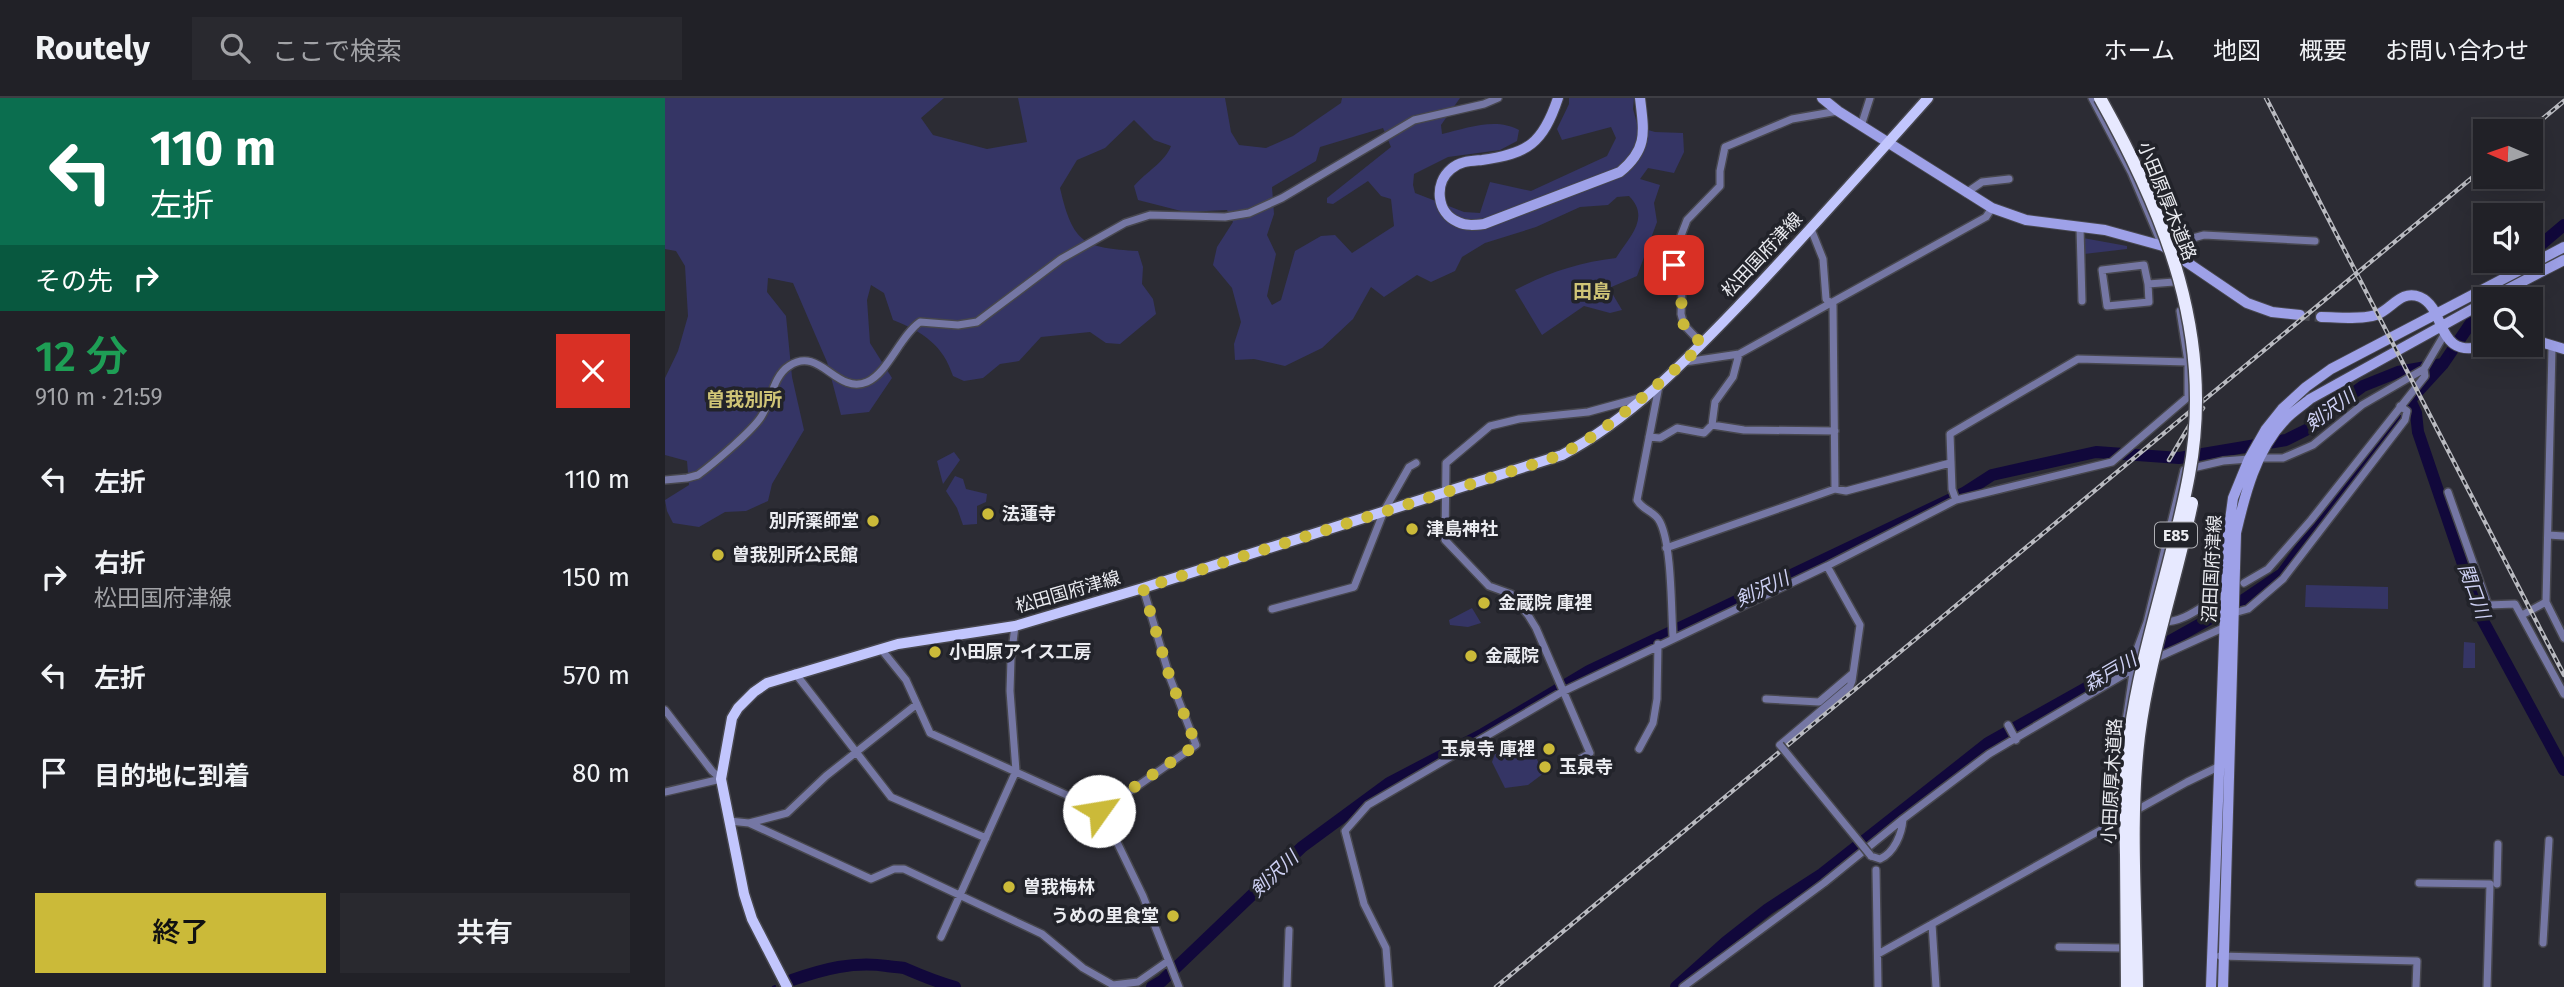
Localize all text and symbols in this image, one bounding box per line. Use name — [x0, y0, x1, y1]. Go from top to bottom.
search box — [192, 17, 682, 80]
text: Routely — [35, 28, 150, 68]
icon: search — [216, 29, 254, 67]
text: ここで検索 — [272, 36, 402, 67]
text: ホーム — [2104, 37, 2175, 65]
text: 地図 — [2213, 37, 2261, 65]
text: 概要 — [2299, 37, 2347, 65]
text: お問い合わせ — [2385, 37, 2529, 65]
text: 110 m — [150, 119, 276, 178]
north arrow — [2473, 119, 2543, 189]
map controls — [2473, 119, 2543, 357]
icon: left — [35, 126, 126, 217]
street label: 小田原厚木道路 — [2133, 138, 2201, 264]
text: 左折 — [150, 186, 214, 224]
button: sound — [2473, 203, 2543, 273]
street label: 松田国府津線 — [1717, 208, 1807, 302]
pin — [1644, 235, 1704, 295]
icon: arrive — [1655, 246, 1693, 284]
icon: right — [127, 259, 165, 297]
text: その先 — [35, 266, 113, 297]
district label: 田島 — [1573, 280, 1611, 303]
button: search — [2473, 287, 2543, 357]
text: 12 分 — [35, 332, 128, 382]
button: close — [556, 334, 630, 408]
text: 910 m · 21:59 — [35, 383, 163, 411]
water label: 剣沢川 — [2300, 383, 2361, 436]
district label: 曽我別所 — [706, 388, 782, 411]
icon: left — [35, 460, 73, 498]
text: 110 m — [564, 464, 630, 495]
text: 左折 — [94, 467, 146, 498]
place label: 法蓮寺 — [1002, 503, 1056, 525]
marker: 法蓮寺 — [980, 506, 996, 522]
place label: 別所薬師堂 — [769, 510, 859, 532]
marker: 別所薬師堂 — [865, 513, 881, 529]
street label: 沼田国府津線 — [2198, 514, 2226, 624]
place label: 津島神社 — [1426, 518, 1498, 540]
marker: 津島神社 — [1404, 521, 1420, 537]
road number: E85 — [2155, 522, 2197, 548]
place label: 曽我別所公民館 — [732, 544, 858, 566]
marker: 曽我別所公民館 — [710, 547, 726, 563]
text: 右折 — [94, 548, 146, 579]
icon: right — [35, 558, 73, 596]
water label: 関口川 — [2453, 560, 2495, 624]
text: 150 m — [562, 562, 630, 593]
water label: 剣沢川 — [1731, 566, 1794, 611]
street label: 松田国府津線 — [1013, 567, 1123, 617]
text: 松田国府津線 — [94, 584, 232, 612]
place label: 金蔵院 庫裡 — [1498, 592, 1592, 614]
marker: 金蔵院 庫裡 — [1476, 595, 1492, 611]
place label: 小田原アイス工房 — [949, 641, 1092, 663]
marker: 小田原アイス工房 — [927, 644, 943, 660]
place label: 金蔵院 — [1485, 645, 1539, 667]
water label: 森戸川 — [2080, 647, 2142, 696]
marker: 金蔵院 — [1463, 648, 1479, 664]
icon: left — [35, 656, 73, 694]
text: 570 m — [563, 660, 630, 691]
text: 左折 — [94, 663, 146, 694]
street label: 小田原厚木道路 — [2098, 718, 2126, 844]
place label: 玉泉寺 庫裡 — [1441, 738, 1535, 760]
marker: 玉泉寺 庫裡 — [1541, 741, 1557, 757]
icon: arrive — [35, 754, 73, 792]
place label: 玉泉寺 — [1559, 756, 1613, 778]
text: 80 m — [572, 758, 630, 789]
marker: 玉泉寺 — [1537, 759, 1553, 775]
text: 目的地に到着 — [94, 761, 250, 792]
position arrow — [1062, 774, 1136, 848]
water label: 剣沢川 — [1245, 845, 1304, 902]
place label: 曽我梅林 — [1023, 876, 1095, 898]
marker: 曽我梅林 — [1001, 879, 1017, 895]
button: 終了 — [35, 893, 326, 973]
button: 共有 — [340, 893, 630, 973]
place label: うめの里食堂 — [1051, 905, 1159, 927]
marker: うめの里食堂 — [1165, 908, 1181, 924]

